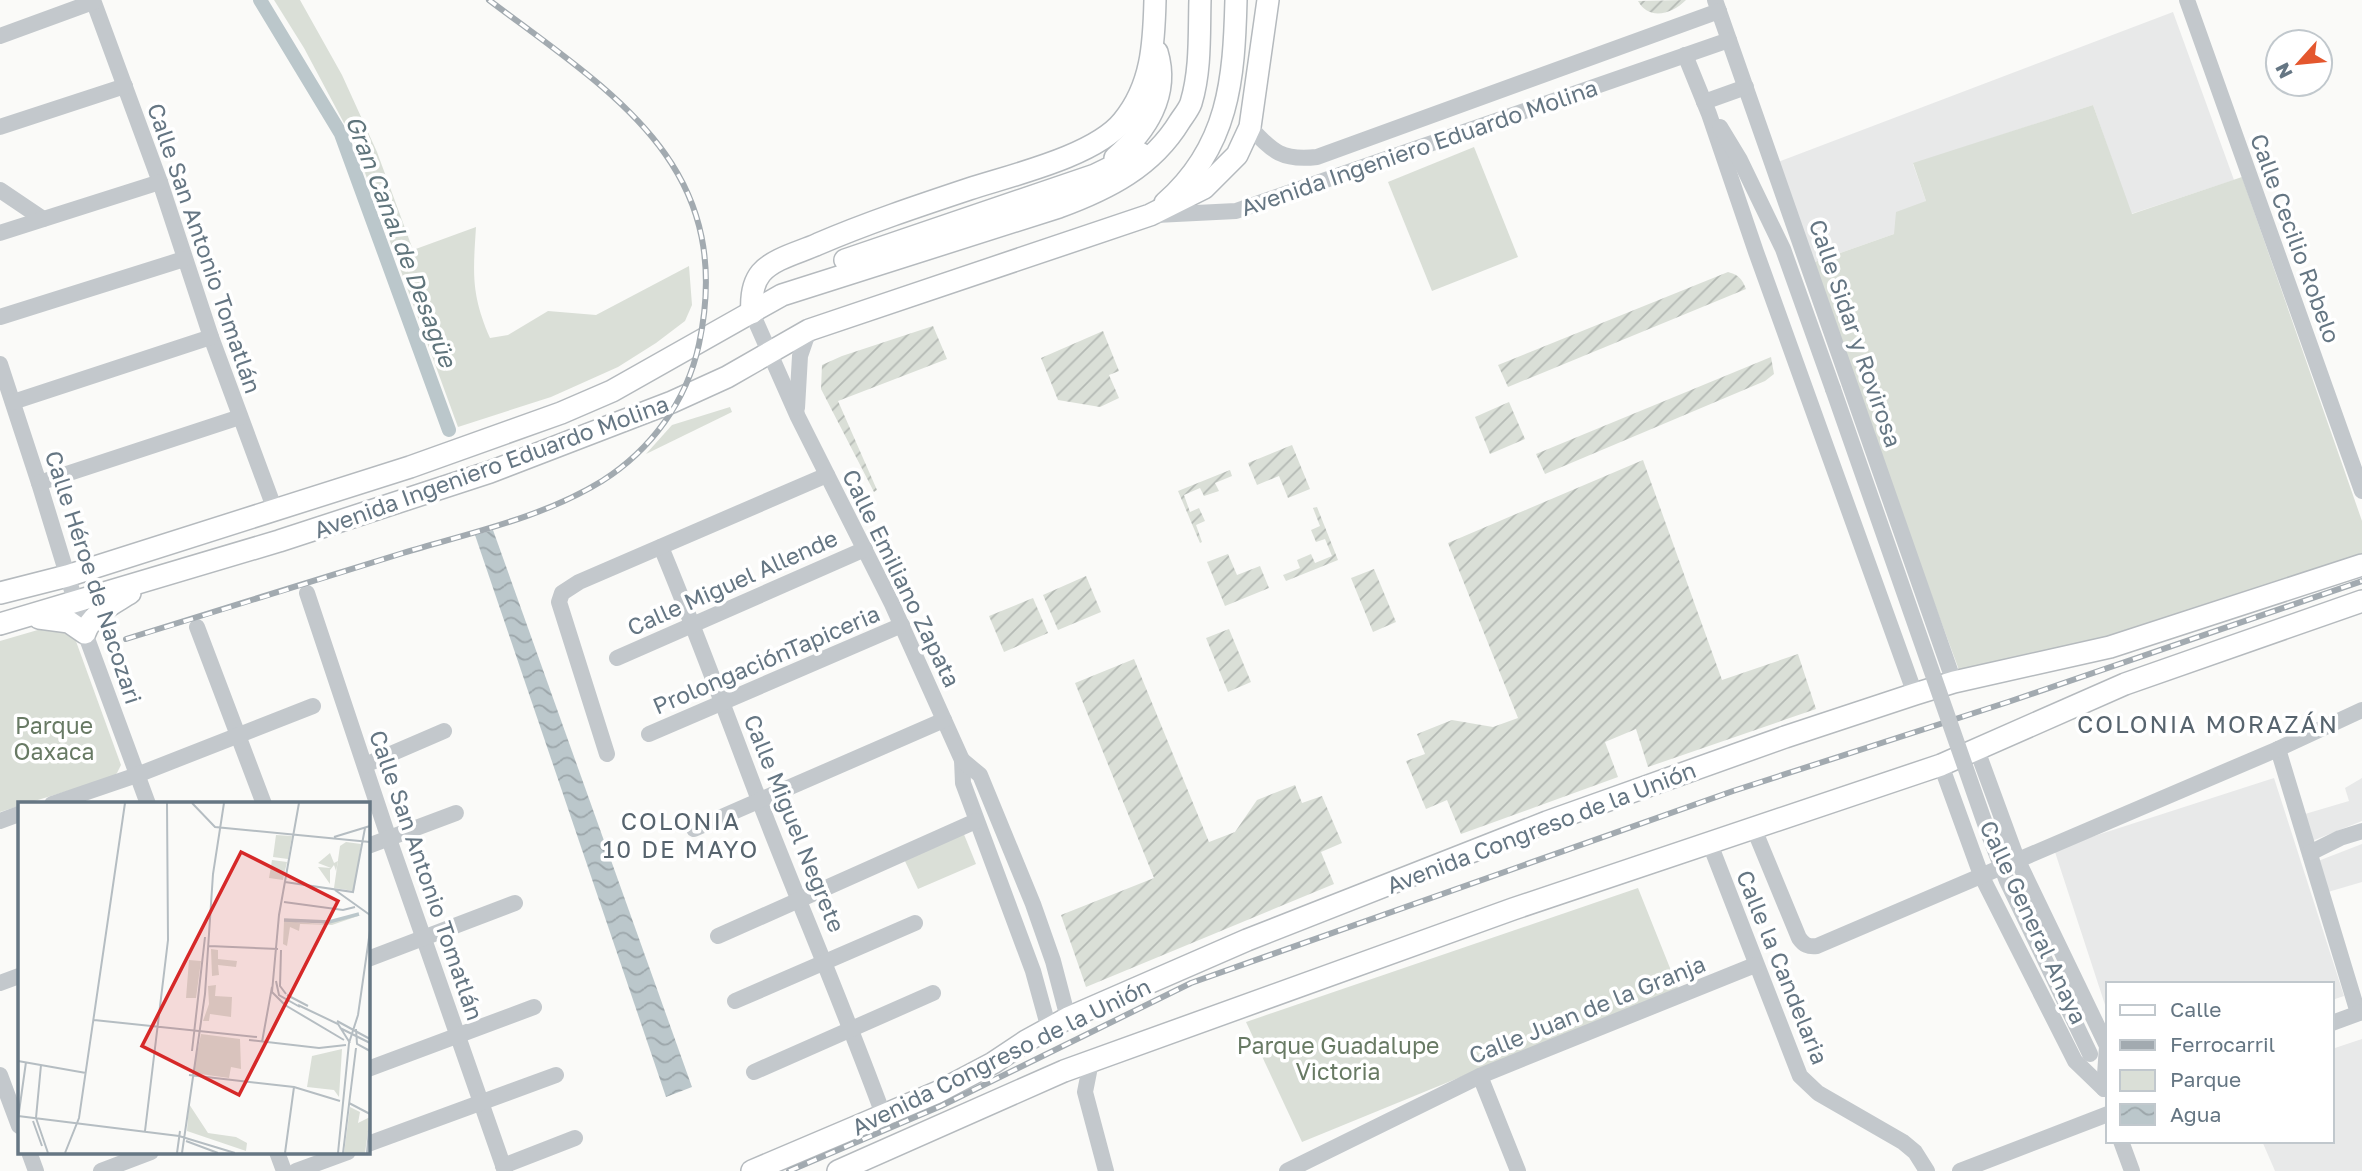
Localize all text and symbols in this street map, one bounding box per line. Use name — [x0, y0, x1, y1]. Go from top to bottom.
north arrow — [2264, 28, 2334, 98]
text: N — [2270, 59, 2297, 83]
street label: Avenida Ingeniero Eduardo Molina — [1237, 73, 1601, 221]
street label: Calle San Antonio Tomatlán — [142, 99, 268, 397]
water label: Gran Canal de Desagüe — [340, 111, 464, 373]
street label: Calle Cecilio Robelo — [2245, 130, 2347, 346]
street label: Calle Sidar y Rovirosa — [1804, 215, 1908, 451]
street label: Avenida Ingeniero Eduardo Molina — [310, 389, 672, 543]
street label: Calle Héroe de Nacozari — [40, 447, 148, 707]
street label: Calle Emiliano Zapata — [837, 465, 967, 691]
street label: Calle Miguel Allende — [623, 523, 841, 641]
street label: ProlongaciónTapiceria — [648, 598, 884, 720]
district label: COLONIA MORAZÁN — [2077, 709, 2339, 738]
street label: Calle Miguel Negrete — [739, 710, 851, 936]
park label: Parque Oaxaca — [14, 711, 94, 765]
street label: Calle San Antonio Tomatlán — [364, 726, 490, 1024]
street label: Avenida Congreso de la Unión — [1382, 755, 1700, 899]
inset map — [18, 802, 369, 1154]
district label: COLONIA 10 DE MAYO — [603, 806, 759, 863]
street label: Calle General Anaya — [1975, 816, 2093, 1028]
street label: Calle la Candelaria — [1731, 866, 1835, 1068]
street label: Calle Juan de la Granja — [1465, 949, 1709, 1069]
street label: Avenida Congreso de la Unión — [847, 971, 1155, 1141]
legend — [2106, 982, 2334, 1143]
text: Calle — [2170, 996, 2222, 1022]
park label: Parque Guadalupe Victoria — [1237, 1031, 1439, 1085]
text: Ferrocarril — [2170, 1031, 2275, 1057]
text: Parque — [2170, 1066, 2241, 1092]
text: Agua — [2170, 1101, 2221, 1127]

